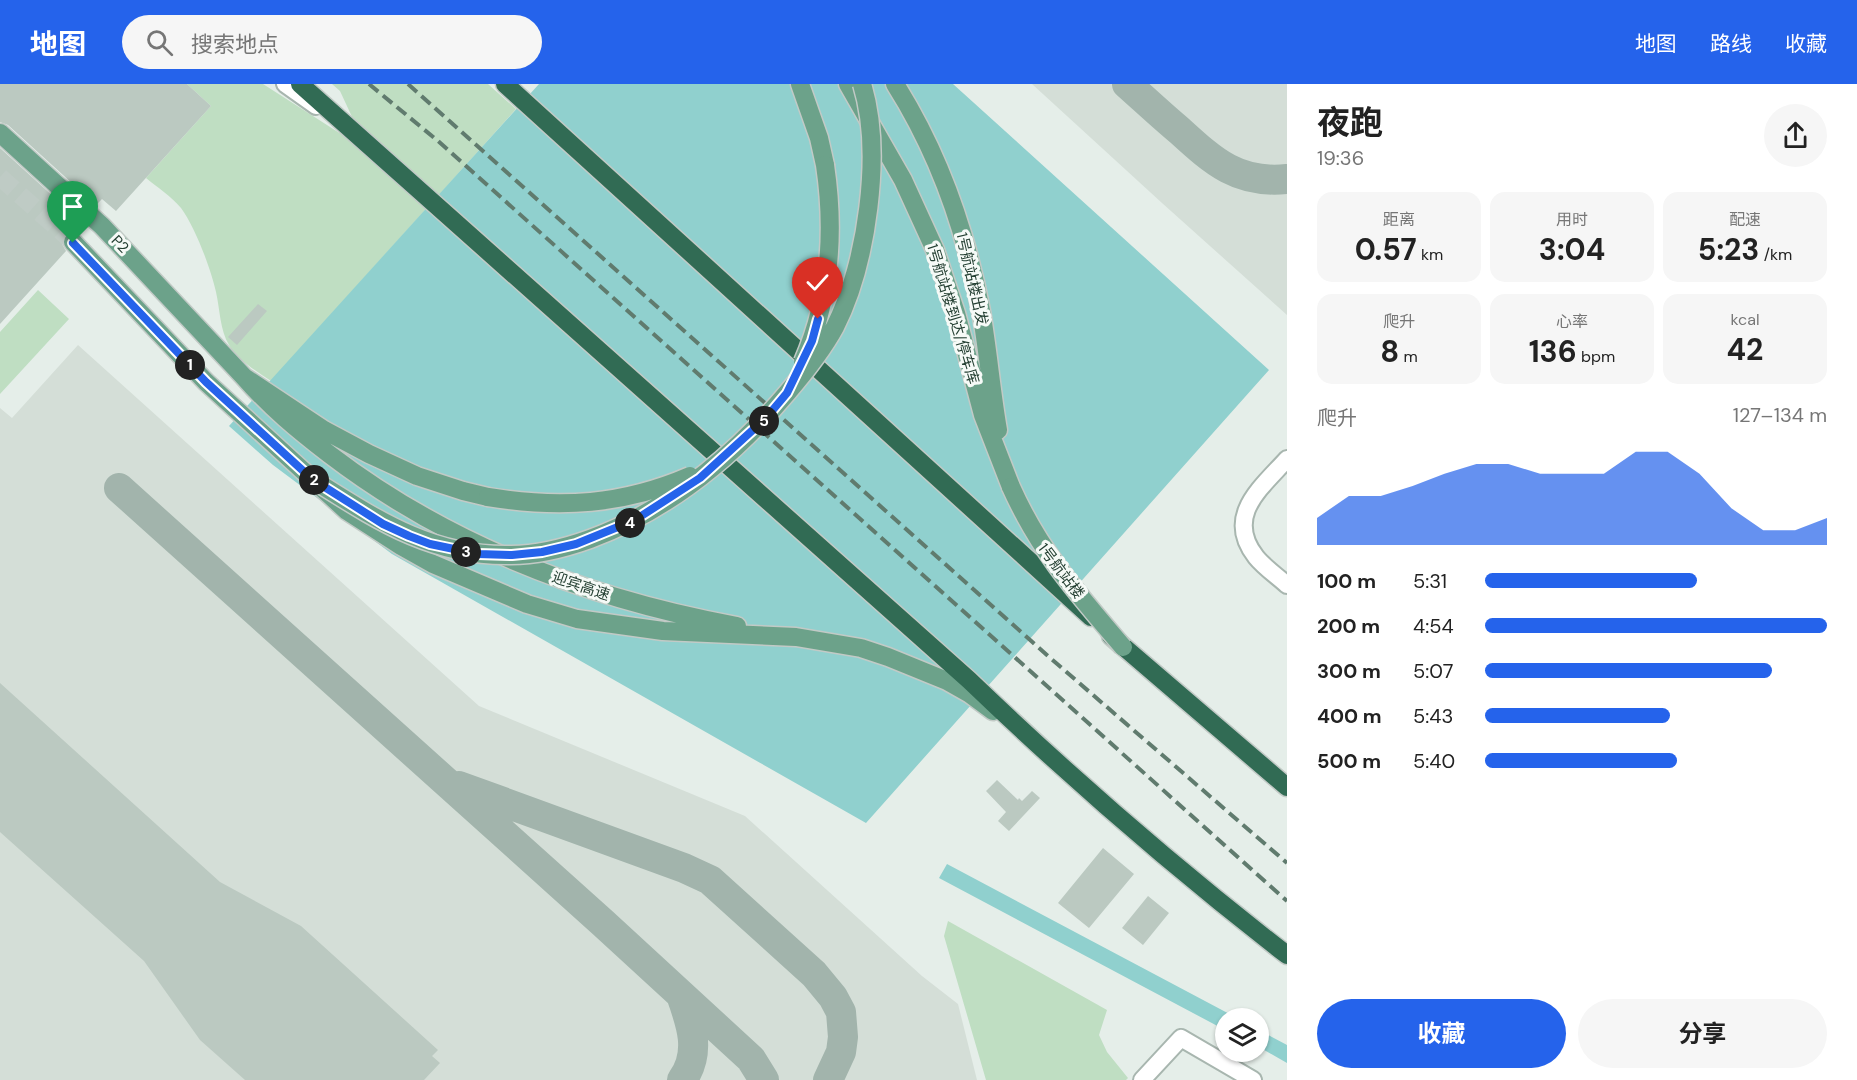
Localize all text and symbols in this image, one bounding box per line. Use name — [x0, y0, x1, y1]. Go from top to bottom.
search box — [122, 15, 542, 69]
text: 地图 — [30, 26, 86, 63]
icon: search — [143, 26, 176, 59]
text: 搜索地点 — [191, 30, 279, 59]
text: 地图 — [1635, 30, 1677, 58]
text: 路线 — [1710, 30, 1752, 58]
text: 收藏 — [1785, 30, 1827, 58]
text: 夜跑 — [1317, 101, 1383, 144]
button: share — [1764, 104, 1827, 167]
text: 19:36 — [1317, 145, 1364, 171]
pin — [47, 181, 98, 243]
icon: arrive — [56, 190, 89, 223]
text: 距离 — [1383, 209, 1415, 230]
text: 用时 — [1556, 209, 1588, 230]
text: 配速 — [1729, 209, 1761, 230]
text: 0.57 — [1355, 230, 1417, 269]
text: 3:04 — [1539, 230, 1605, 269]
text: 5:23 — [1698, 230, 1759, 269]
street label: P2 — [107, 231, 133, 257]
street label: 1号航站楼出发 — [952, 231, 992, 327]
street label: 1号航站楼到达/停车库 — [922, 241, 984, 387]
text: km — [1417, 244, 1443, 265]
text: /km — [1759, 244, 1792, 265]
pin — [792, 257, 843, 319]
icon: check — [801, 266, 834, 299]
text: kcal — [1731, 309, 1759, 330]
text: 爬升 — [1383, 311, 1415, 332]
text: 心率 — [1556, 311, 1588, 332]
text: 42 — [1727, 330, 1763, 369]
text: 8 — [1380, 332, 1399, 371]
text: 136 — [1529, 332, 1577, 371]
text: m — [1399, 346, 1418, 367]
text: bpm — [1577, 346, 1615, 367]
pin: 1 — [175, 350, 205, 380]
text: 1 — [187, 354, 193, 375]
text: 127–134 m — [1733, 402, 1827, 428]
text: 爬升 — [1317, 405, 1357, 431]
pin: 5 — [749, 406, 779, 436]
text: 5 — [759, 410, 769, 431]
pin: 2 — [299, 465, 329, 495]
text: 2 — [309, 469, 319, 490]
pin: 4 — [615, 508, 645, 538]
text: 4 — [625, 512, 635, 533]
pin: 3 — [451, 537, 481, 567]
street label: 1号航站楼 — [1034, 539, 1088, 603]
text: 3 — [461, 541, 471, 562]
street label: 迎宾高速 — [549, 567, 613, 605]
text: 100 m — [1317, 568, 1376, 594]
text: 5:31 — [1413, 568, 1447, 594]
text: 200 m — [1317, 613, 1380, 639]
text: 4:54 — [1413, 613, 1454, 639]
text: 300 m — [1317, 658, 1381, 684]
text: 5:07 — [1413, 658, 1453, 684]
text: 400 m — [1317, 703, 1382, 729]
text: 5:43 — [1413, 703, 1453, 729]
text: 500 m — [1317, 748, 1381, 774]
text: 5:40 — [1413, 748, 1455, 774]
button: 收藏 — [1317, 999, 1566, 1068]
button: 分享 — [1578, 999, 1827, 1068]
map controls — [1215, 1008, 1269, 1062]
button: layers — [1215, 1008, 1269, 1062]

